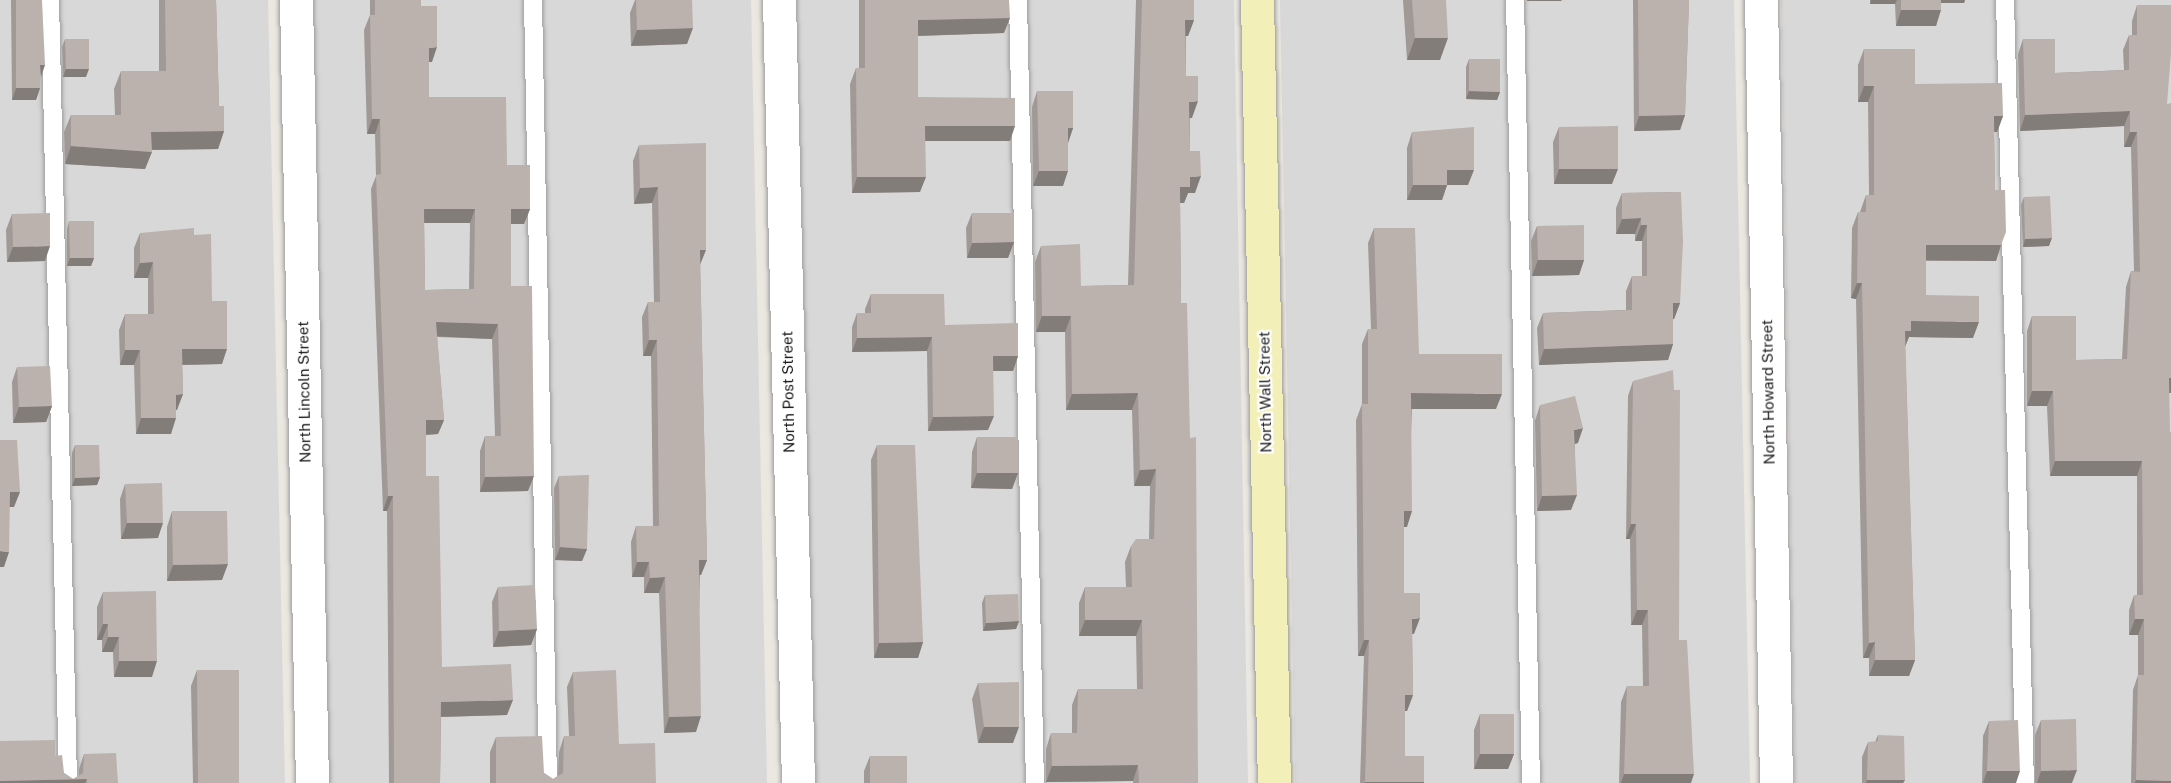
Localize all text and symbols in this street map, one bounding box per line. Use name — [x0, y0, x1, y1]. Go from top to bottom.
street label: North Howard Street — [1758, 319, 1778, 465]
street label: North Lincoln Street — [294, 321, 314, 463]
street label: North Post Street — [778, 331, 798, 453]
street label: North Wall Street — [1255, 331, 1275, 453]

